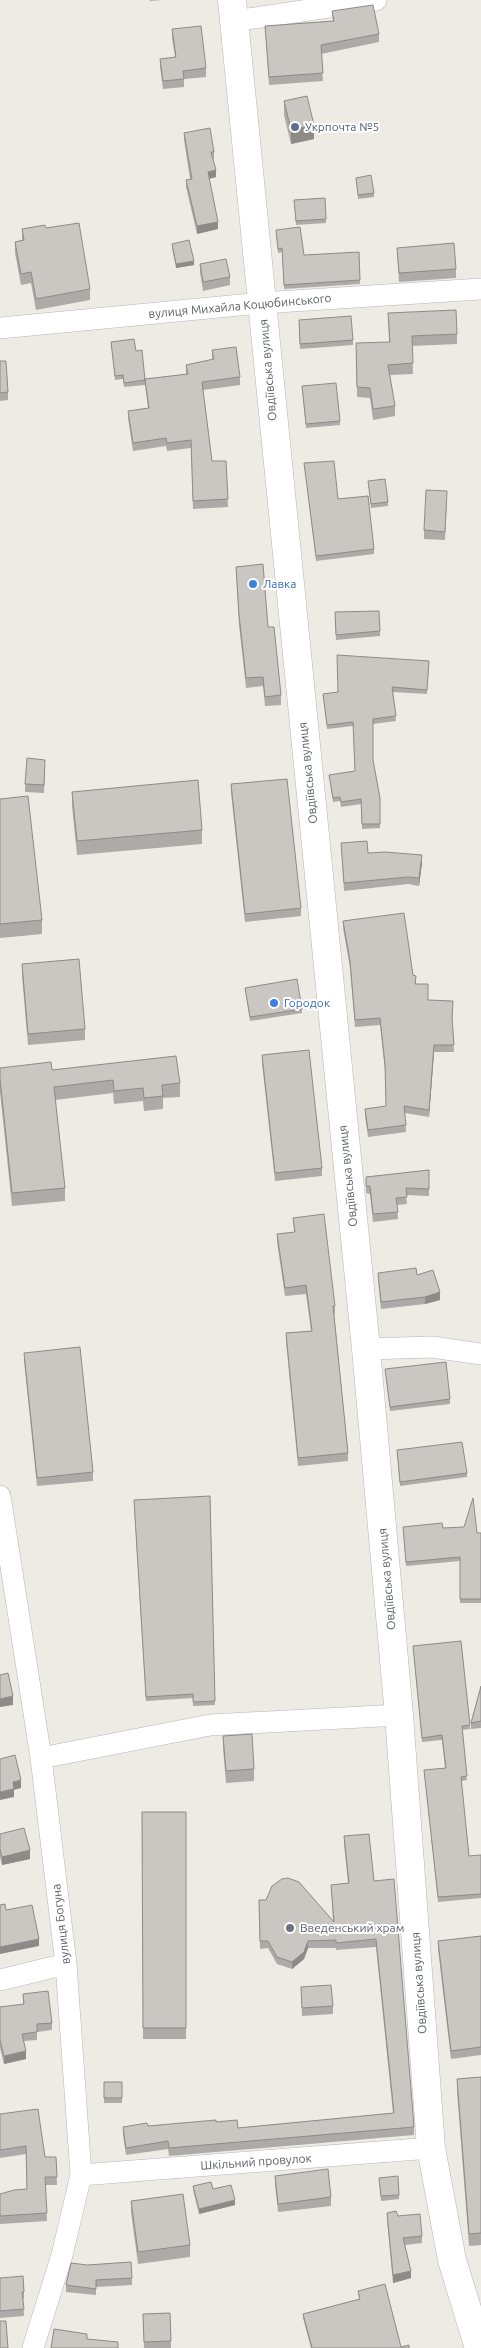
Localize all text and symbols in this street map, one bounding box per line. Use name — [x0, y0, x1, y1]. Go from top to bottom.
place label: Укрпочта №5 — [305, 120, 379, 133]
marker: Укрпочта №5 — [289, 121, 301, 133]
street label: вулиця Михайла Коцюбинського — [148, 291, 332, 320]
street label: Овдіївська вулиця — [257, 319, 278, 421]
place label: Лавка — [263, 577, 296, 590]
marker: Лавка — [247, 578, 259, 590]
street label: Овдіївська вулиця — [296, 722, 319, 824]
place label: Городок — [284, 996, 330, 1009]
marker: Городок — [268, 997, 280, 1009]
street label: Овдіївська вулиця — [336, 1125, 359, 1227]
street label: Овдіївська вулиця — [376, 1528, 397, 1630]
street label: вулиця Богуна — [49, 1883, 72, 1965]
place label: Введенський храм — [300, 1921, 404, 1934]
marker: Введенський храм — [284, 1922, 296, 1934]
street label: Овдіївська вулиця — [408, 1932, 429, 2034]
street label: Шкільний провулок — [200, 2151, 312, 2172]

